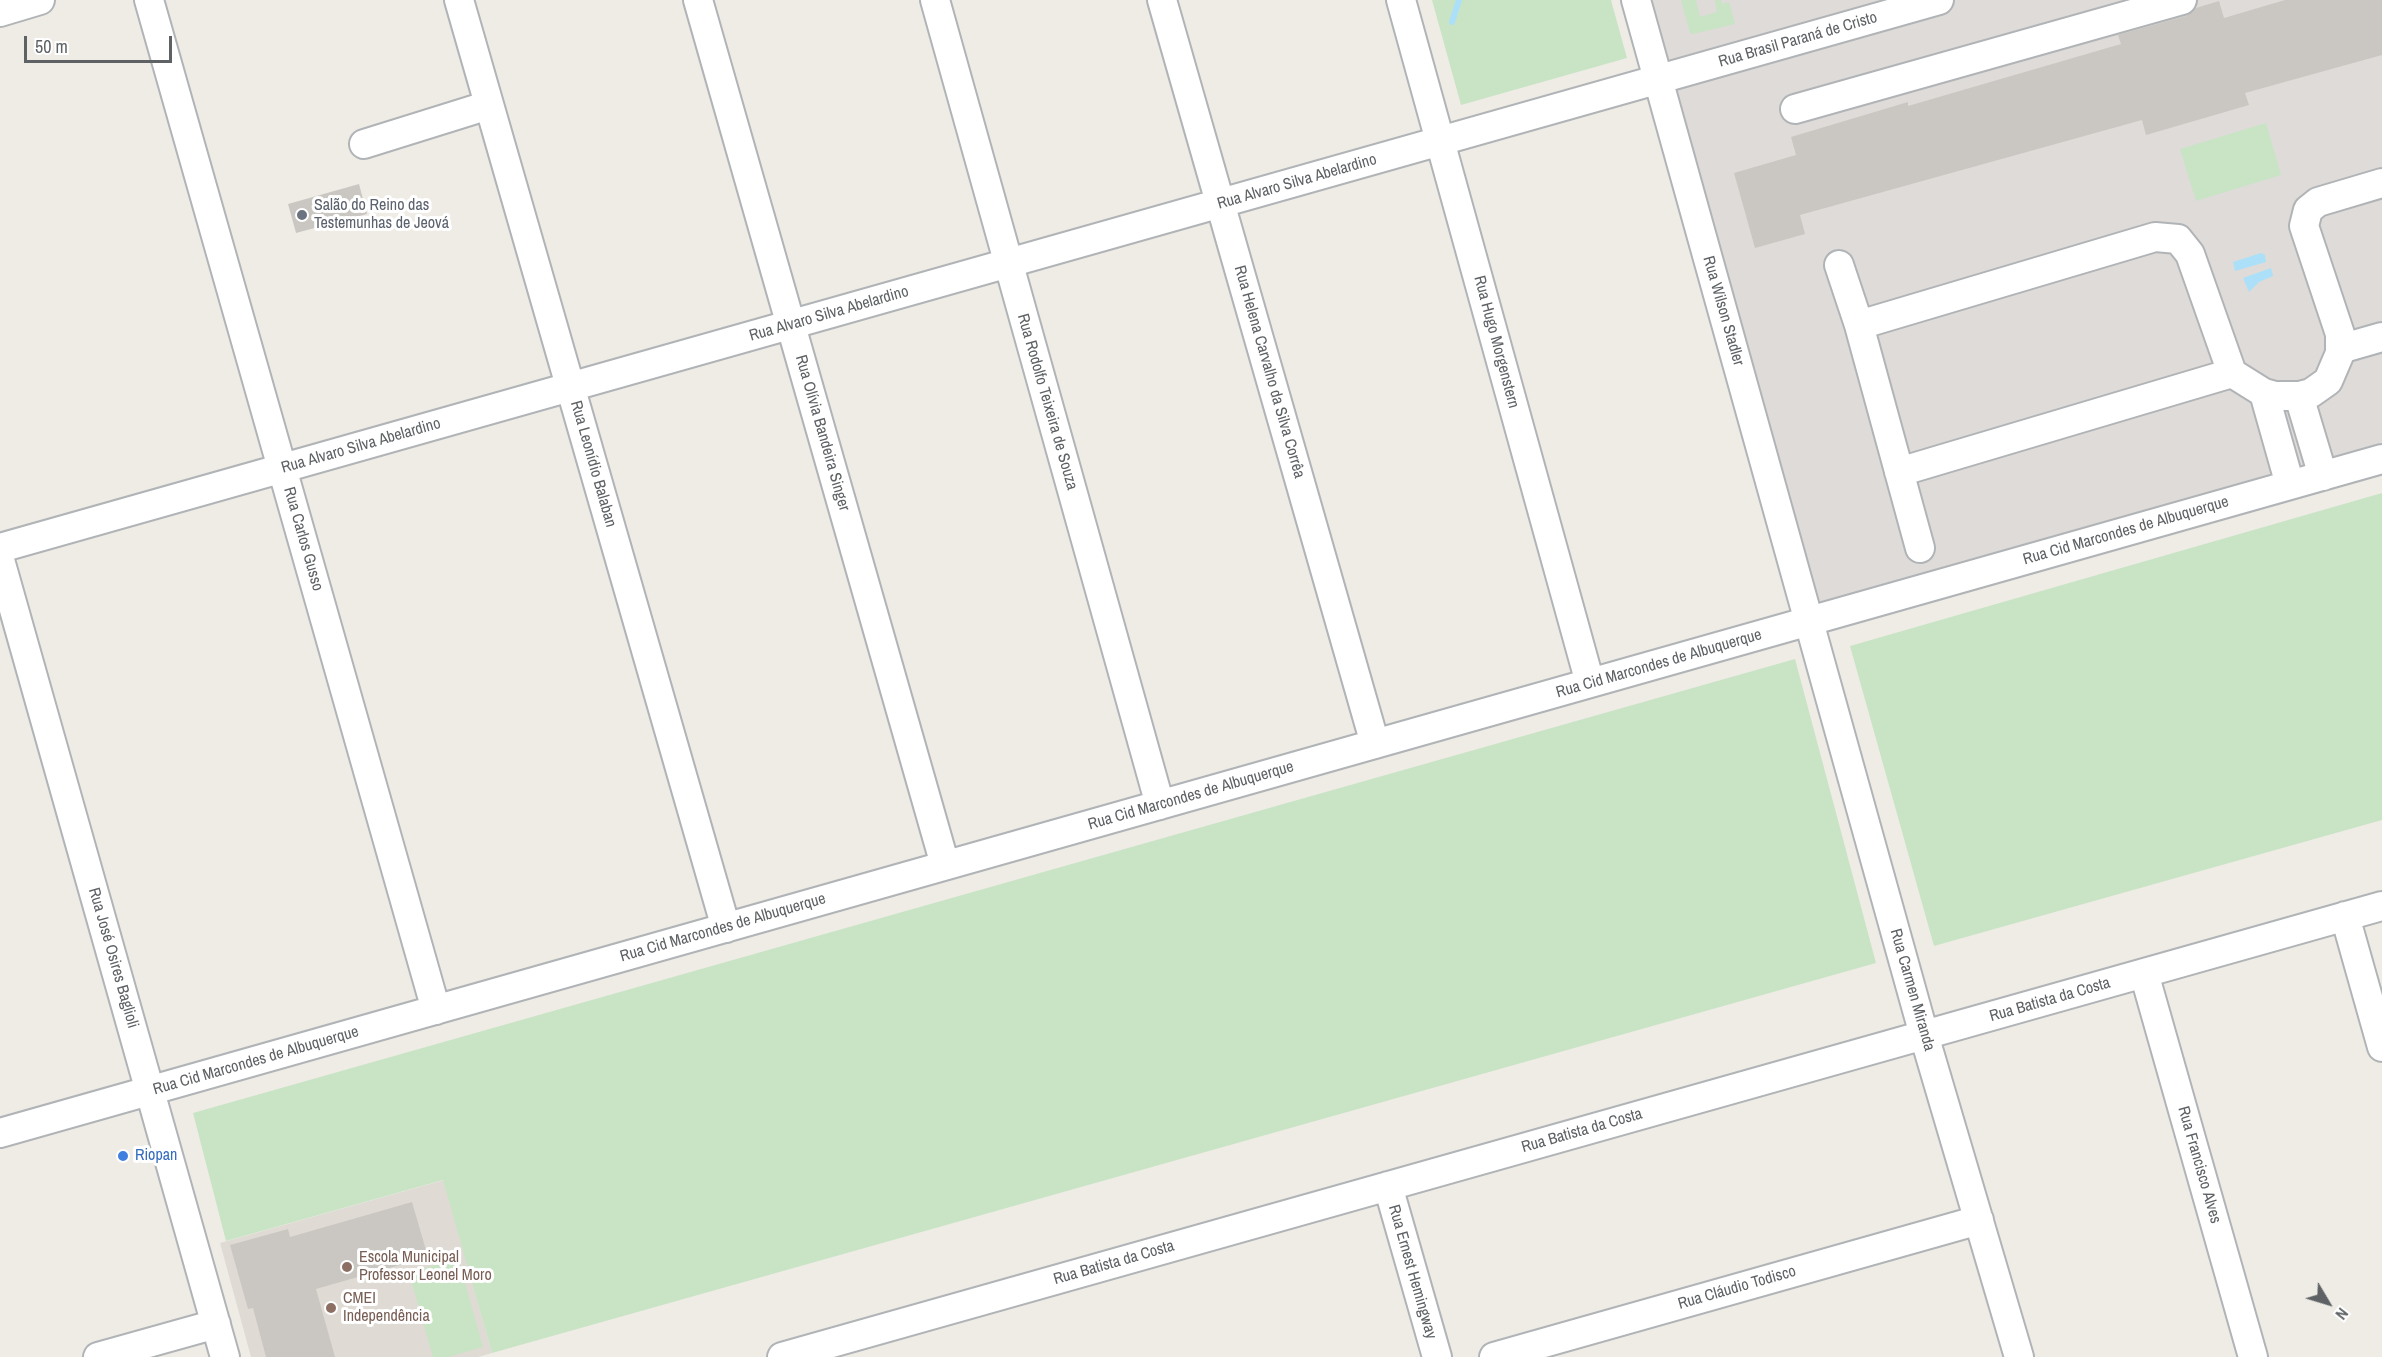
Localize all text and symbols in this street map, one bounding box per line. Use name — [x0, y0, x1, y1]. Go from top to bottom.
street label: Rua Brasil Paraná de Cristo — [1716, 8, 1880, 72]
scale bar — [27, 24, 176, 62]
text: 50 m — [35, 34, 68, 59]
street label: Rua Alvaro Silva Abelardino — [1215, 150, 1379, 214]
place label: Salão do Reino das Testemunhas de Jeová — [314, 196, 449, 234]
marker: Salão do Reino das Testemunhas de Jeová — [295, 208, 309, 222]
street label: Rua Wilson Stadler — [1698, 254, 1748, 368]
street label: Rua Helena Carvalho da Silva Corrêa — [1229, 264, 1309, 480]
street label: Rua Hugo Morgenstern — [1469, 274, 1523, 410]
street label: Rua Alvaro Silva Abelardino — [747, 282, 911, 346]
street label: Rua Rodolfo Teixeira de Souza — [1013, 312, 1081, 492]
street label: Rua Olívia Bandeira Singer — [791, 353, 853, 513]
street label: Rua Leonídio Balaban — [566, 399, 620, 529]
street label: Rua Alvaro Silva Abelardino — [279, 414, 443, 478]
street label: Rua Carlos Gusso — [279, 485, 327, 593]
street label: Rua Cid Marcondes de Albuquerque — [2021, 492, 2231, 570]
street label: Rua Cid Marcondes de Albuquerque — [1554, 625, 1764, 703]
street label: Rua Cid Marcondes de Albuquerque — [1086, 757, 1296, 835]
street label: Rua José Osires Baglioli — [84, 886, 142, 1030]
street label: Rua Cid Marcondes de Albuquerque — [618, 889, 828, 967]
street label: Rua Carmen Miranda — [1885, 927, 1939, 1053]
street label: Rua Batista da Costa — [1987, 974, 2113, 1026]
street label: Rua Cid Marcondes de Albuquerque — [151, 1022, 361, 1100]
street label: Rua Francisco Alves — [2173, 1104, 2225, 1226]
street label: Rua Batista da Costa — [1519, 1105, 1645, 1157]
place label: Riopan — [135, 1146, 177, 1166]
marker: Riopan — [116, 1149, 130, 1163]
street label: Rua Ernest Hemingway — [1384, 1203, 1440, 1341]
street label: Rua Batista da Costa — [1051, 1237, 1177, 1289]
place label: Escola Municipal Professor Leonel Moro — [359, 1248, 492, 1286]
marker: Escola Municipal Professor Leonel Moro — [340, 1260, 354, 1274]
street label: Rua Cláudio Todisco — [1676, 1262, 1798, 1314]
north arrow — [2298, 1273, 2358, 1333]
place label: CMEI Independência — [343, 1289, 430, 1327]
marker: CMEI Independência — [324, 1301, 338, 1315]
text: N — [2331, 1304, 2354, 1325]

